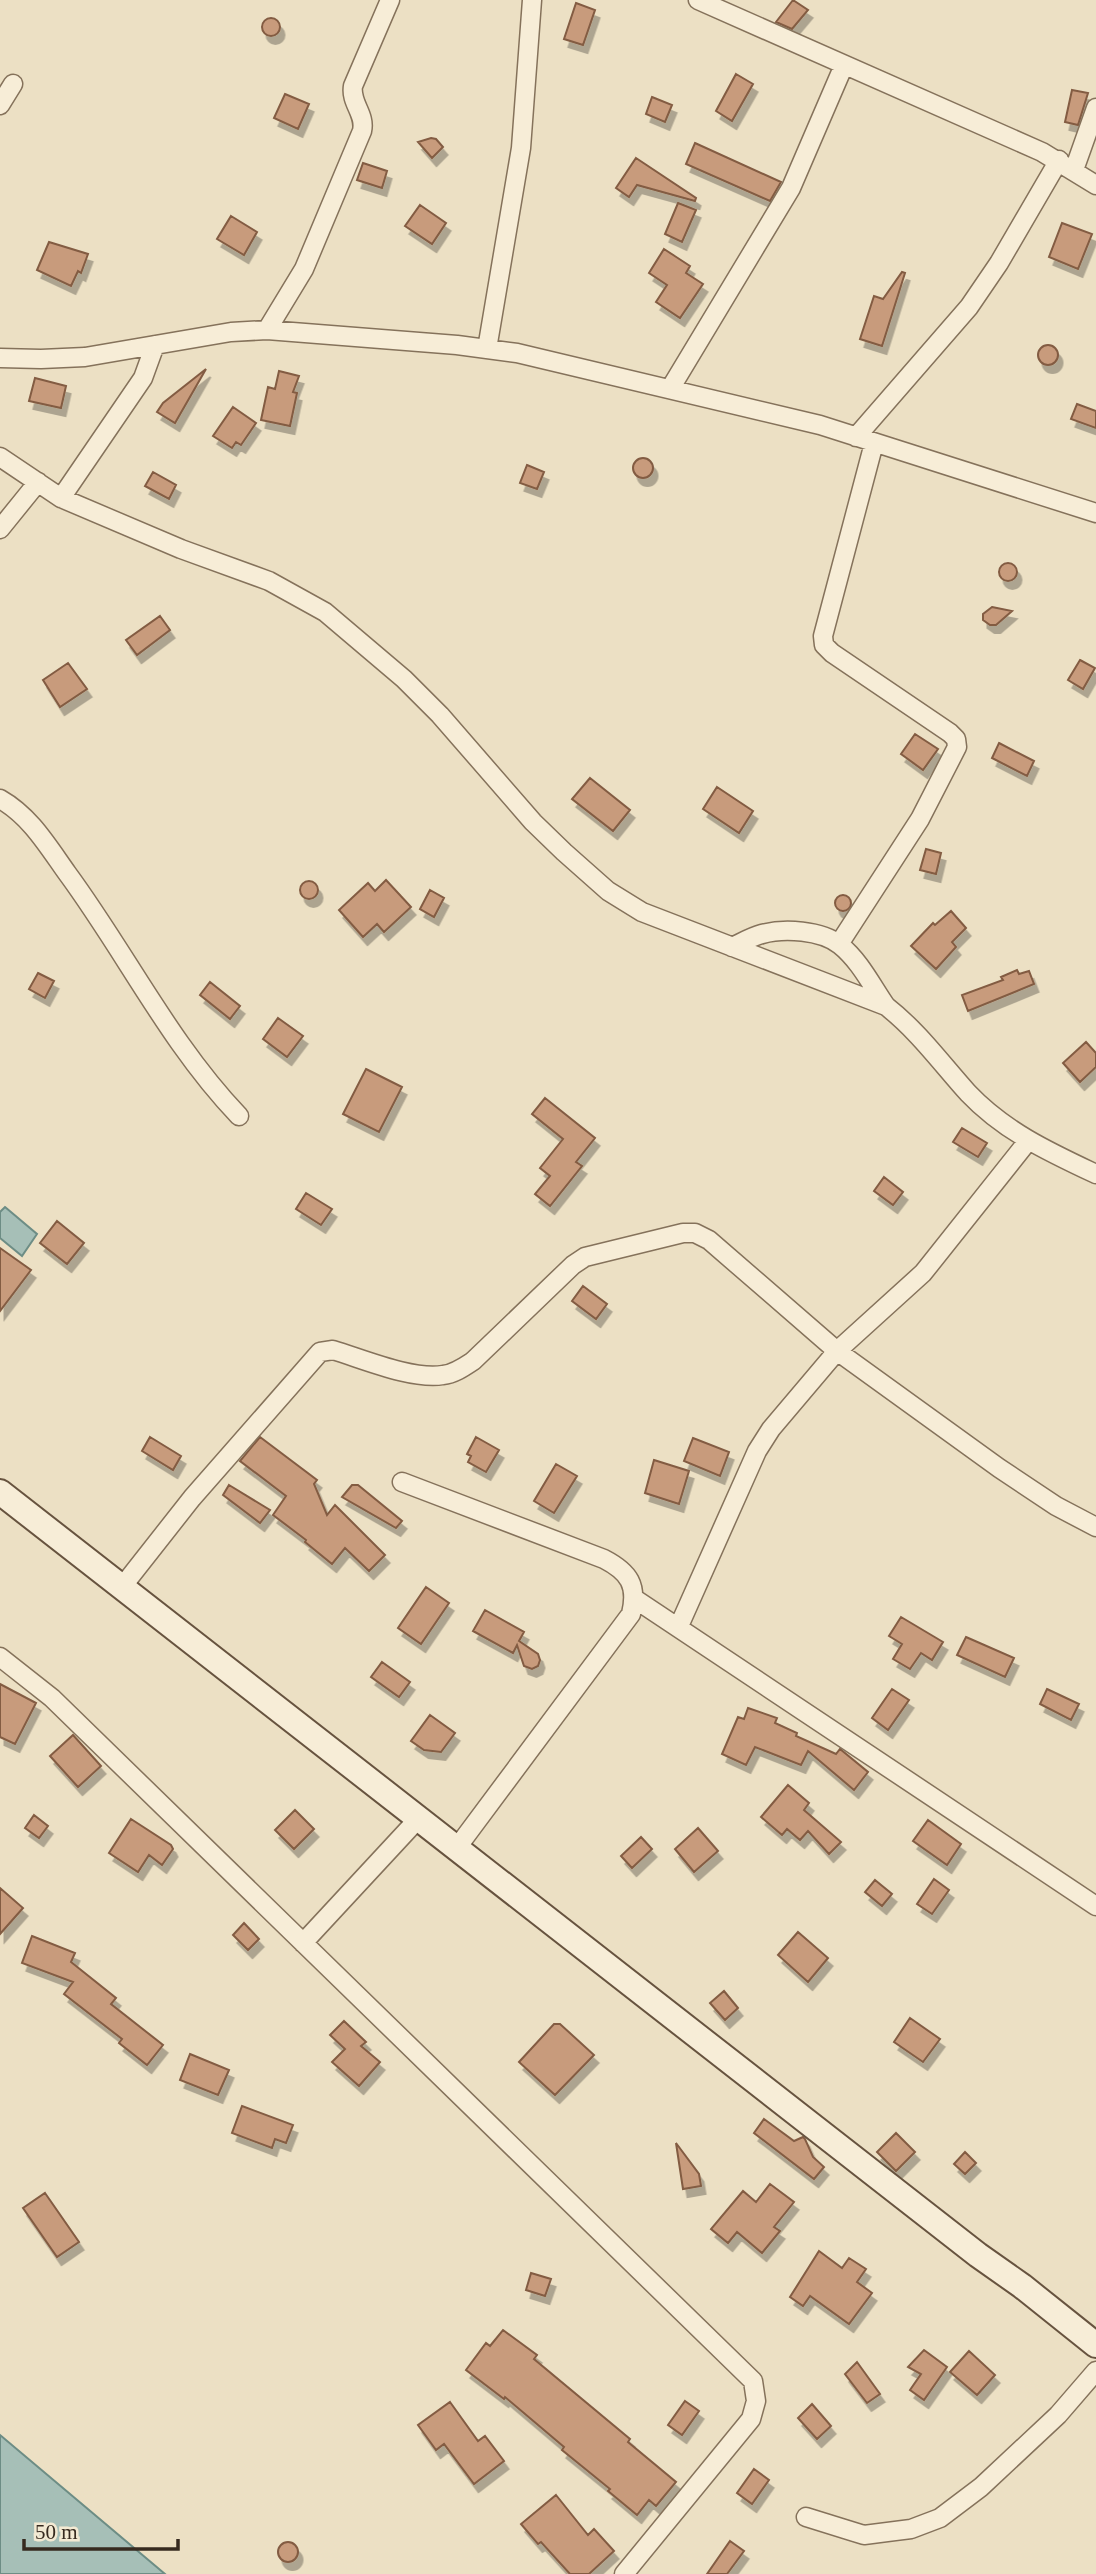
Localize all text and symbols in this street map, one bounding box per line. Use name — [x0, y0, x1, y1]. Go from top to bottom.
scale bar — [24, 2508, 178, 2552]
text: 50 m — [35, 2520, 78, 2544]

